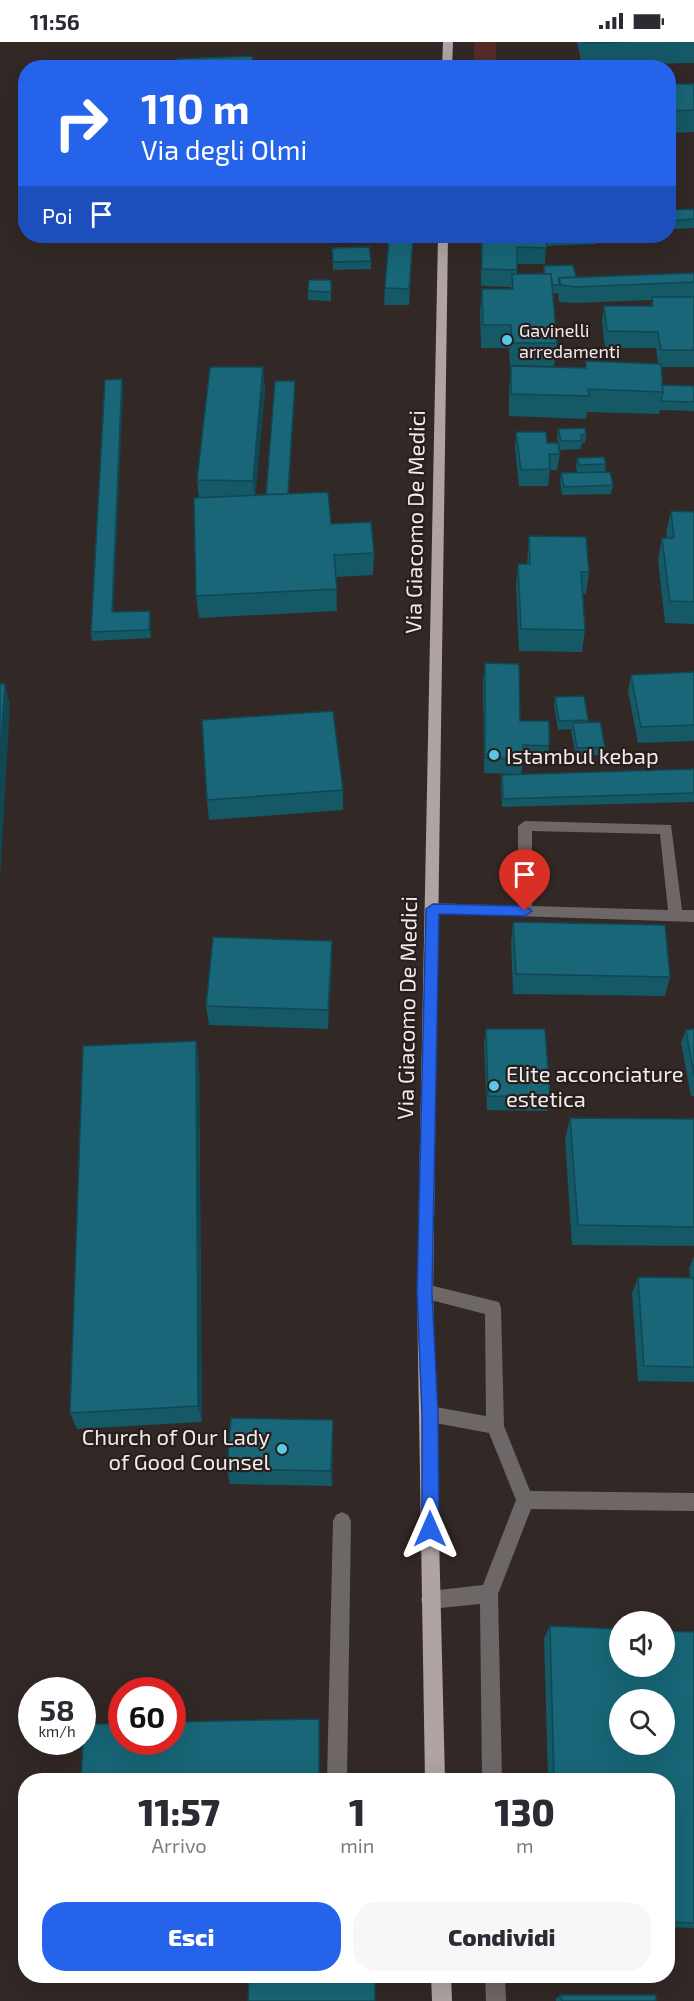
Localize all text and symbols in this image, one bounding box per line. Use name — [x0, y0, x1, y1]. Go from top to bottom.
text: 11:56 — [30, 8, 80, 34]
text: 110 m — [141, 82, 250, 132]
icon: right — [42, 84, 120, 162]
text: Via degli Olmi — [141, 133, 307, 165]
icon: arrive — [85, 198, 118, 231]
text: Poi — [42, 202, 73, 228]
place label: Gavinelli arredamenti — [519, 319, 620, 362]
marker: Gavinelli arredamenti — [500, 333, 514, 347]
street label: Via Giacomo De Medici — [399, 410, 429, 634]
place label: Istambul kebap — [506, 742, 659, 768]
marker: Istambul kebap — [487, 748, 501, 762]
pin — [499, 849, 550, 911]
icon: arrive — [508, 858, 541, 891]
street label: Via Giacomo De Medici — [391, 896, 421, 1120]
place label: Elite acconciature estetica — [506, 1060, 684, 1111]
marker: Elite acconciature estetica — [487, 1079, 501, 1093]
place label: Church of Our Lady of Good Counsel — [82, 1423, 270, 1474]
marker: Church of Our Lady of Good Counsel — [275, 1442, 289, 1456]
position arrow — [398, 1497, 462, 1561]
map controls — [609, 1611, 675, 1755]
button: sound — [609, 1611, 675, 1677]
speed limit sign: 60 — [108, 1677, 186, 1755]
button: search — [609, 1689, 675, 1755]
text: 58 — [39, 1691, 75, 1727]
text: km/h — [38, 1722, 76, 1740]
text: 11:57 — [138, 1790, 220, 1833]
text: 1 — [349, 1790, 365, 1833]
text: 130 — [495, 1790, 555, 1833]
text: Arrivo — [151, 1833, 207, 1857]
text: min — [340, 1833, 374, 1857]
text: m — [516, 1833, 533, 1857]
button: Esci — [42, 1902, 341, 1971]
button: Condividi — [353, 1902, 651, 1971]

